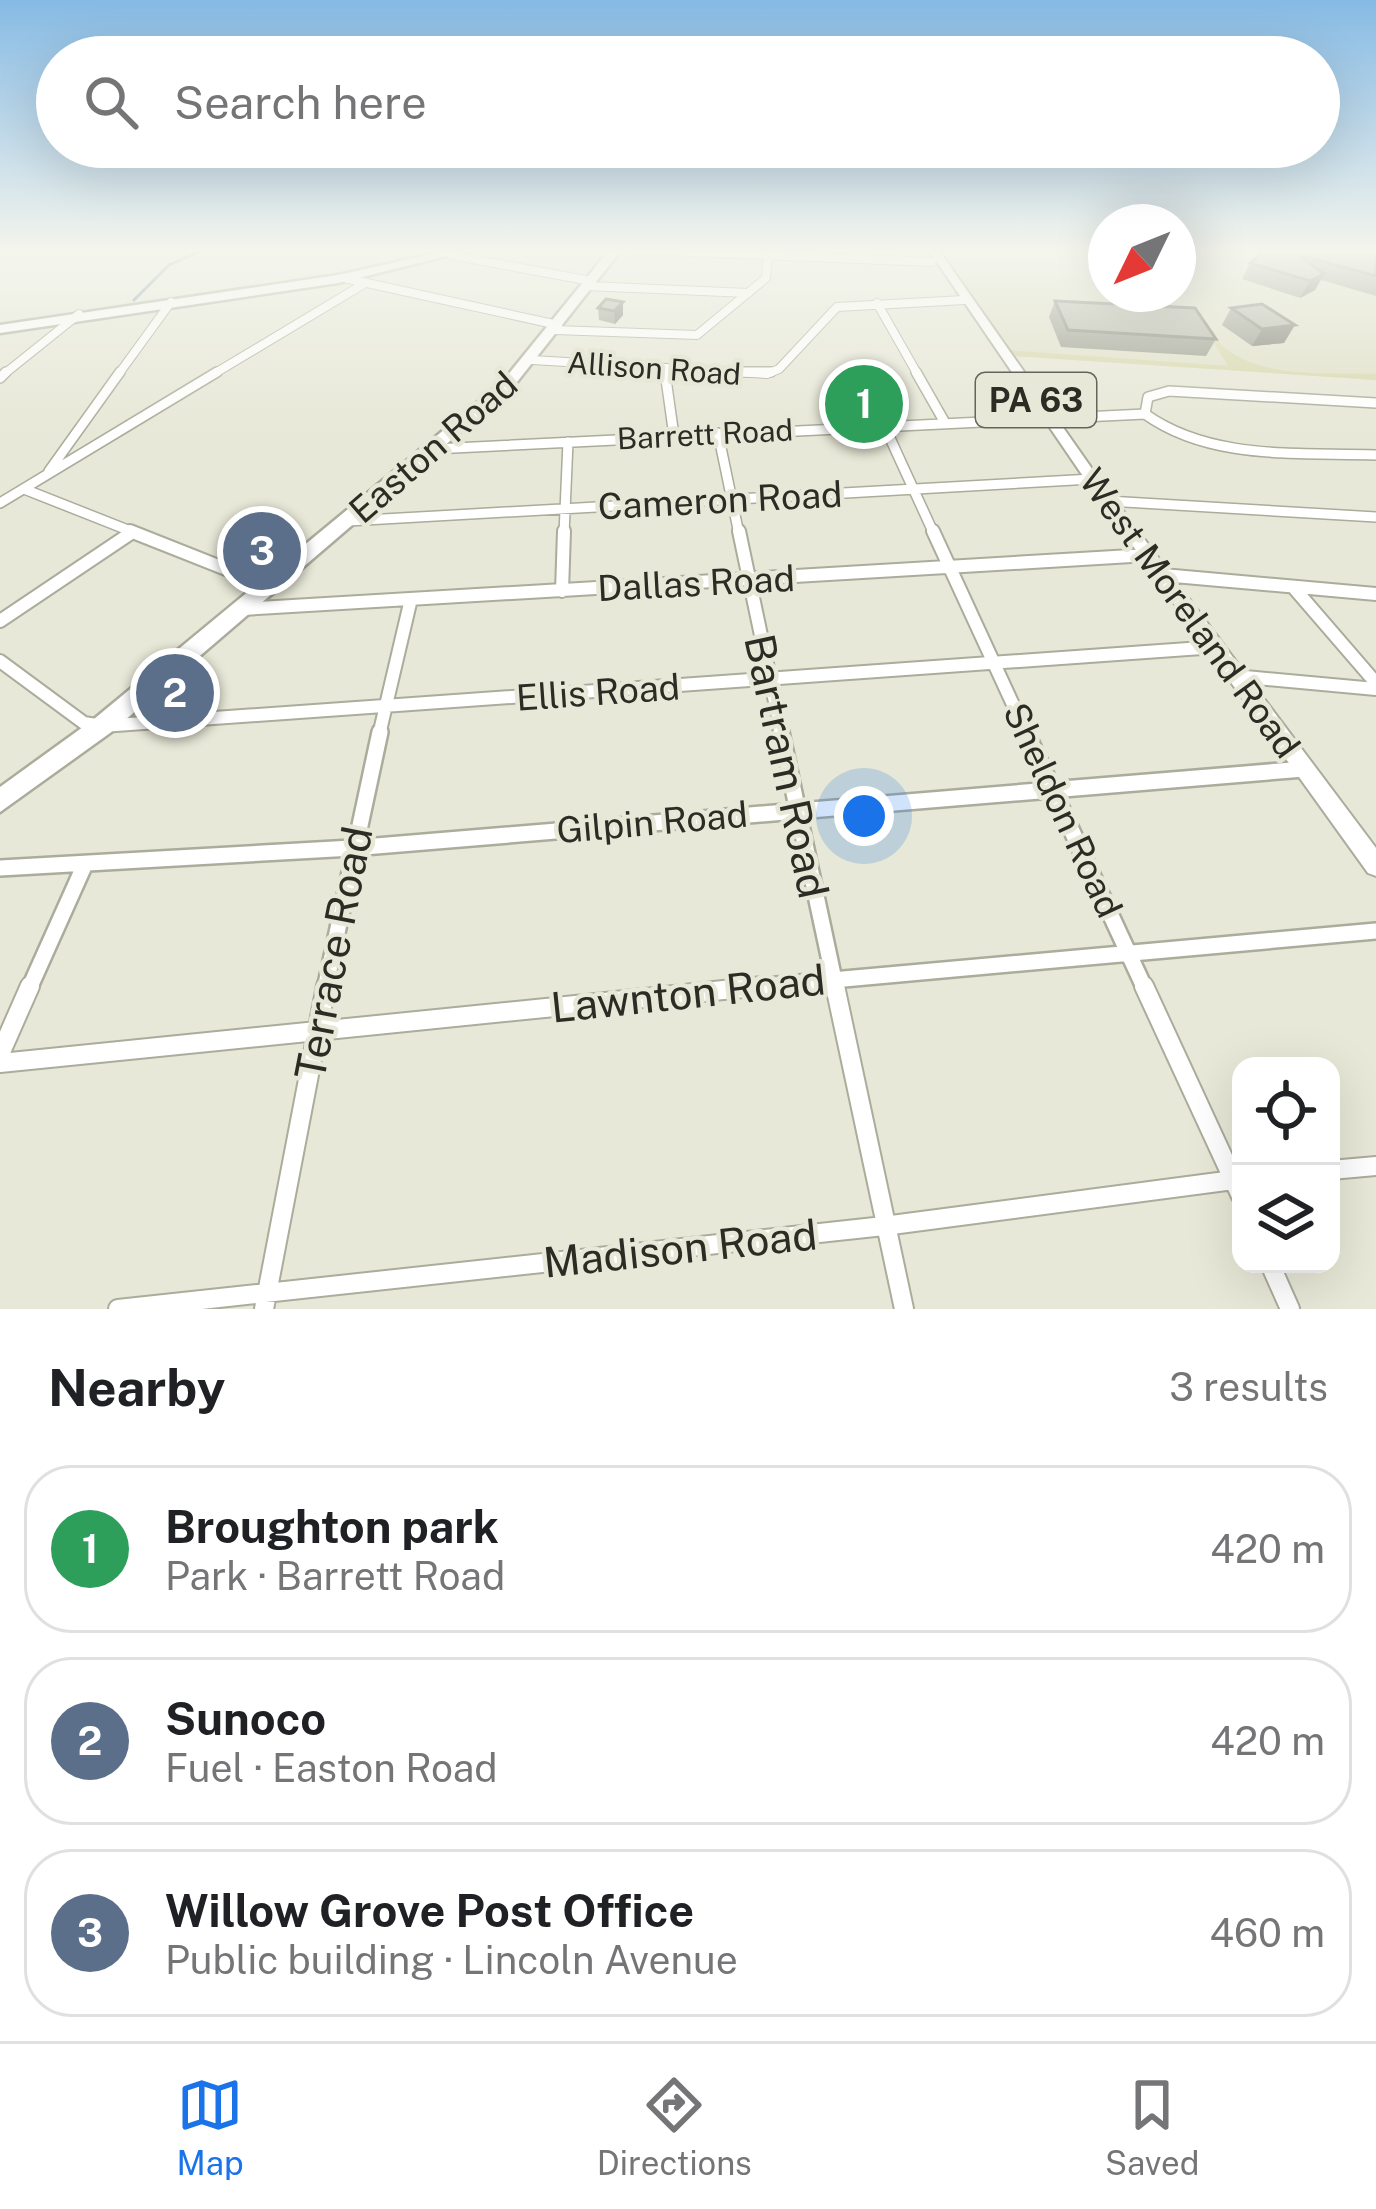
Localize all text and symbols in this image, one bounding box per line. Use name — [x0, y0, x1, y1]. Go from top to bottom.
search box — [36, 36, 1340, 168]
icon: search — [78, 69, 144, 135]
text: Search here — [174, 76, 427, 129]
north arrow — [1088, 204, 1196, 312]
street label: Allison Road — [566, 344, 742, 392]
pin: 1 — [825, 359, 903, 449]
street label: Easton Road — [341, 363, 525, 531]
road number: PA 63 — [976, 373, 1096, 427]
street label: Barrett Road — [616, 411, 794, 457]
street label: West Moreland Road — [1071, 460, 1309, 766]
street label: Cameron Road — [597, 473, 843, 527]
pin: 3 — [223, 506, 301, 596]
street label: Dallas Road — [596, 557, 796, 609]
street label: Bartram Road — [735, 630, 839, 902]
pin: 2 — [136, 648, 214, 738]
street label: Ellis Road — [515, 665, 681, 719]
street label: Sheldon Road — [995, 696, 1131, 924]
your location — [834, 786, 894, 846]
street label: Gilpin Road — [555, 793, 749, 851]
street label: Terrace Road — [284, 822, 382, 1084]
street label: Lawnton Road — [548, 954, 828, 1032]
map controls — [1232, 1057, 1340, 1273]
button: locate — [1232, 1057, 1340, 1165]
button: layers — [1232, 1165, 1340, 1273]
street label: Madison Road — [541, 1209, 819, 1287]
text: Nearby — [48, 1358, 225, 1417]
text: 3 results — [1169, 1364, 1328, 1410]
text: Broughton park — [165, 1500, 499, 1553]
text: 1 — [82, 1526, 98, 1572]
text: 420 m — [1210, 1526, 1325, 1572]
text: Park · Barrett Road — [165, 1553, 505, 1599]
text: Sunoco — [165, 1692, 326, 1745]
text: 2 — [78, 1718, 102, 1764]
text: 420 m — [1210, 1718, 1325, 1764]
text: Fuel · Easton Road — [165, 1745, 498, 1791]
text: Willow Grove Post Office — [165, 1884, 694, 1937]
text: 3 — [77, 1910, 103, 1956]
text: 460 m — [1209, 1910, 1325, 1956]
text: Public building · Lincoln Avenue — [165, 1937, 738, 1983]
tab: Map — [177, 2072, 244, 2182]
tab: Directions — [597, 2072, 752, 2182]
tab: Saved — [1105, 2072, 1199, 2182]

